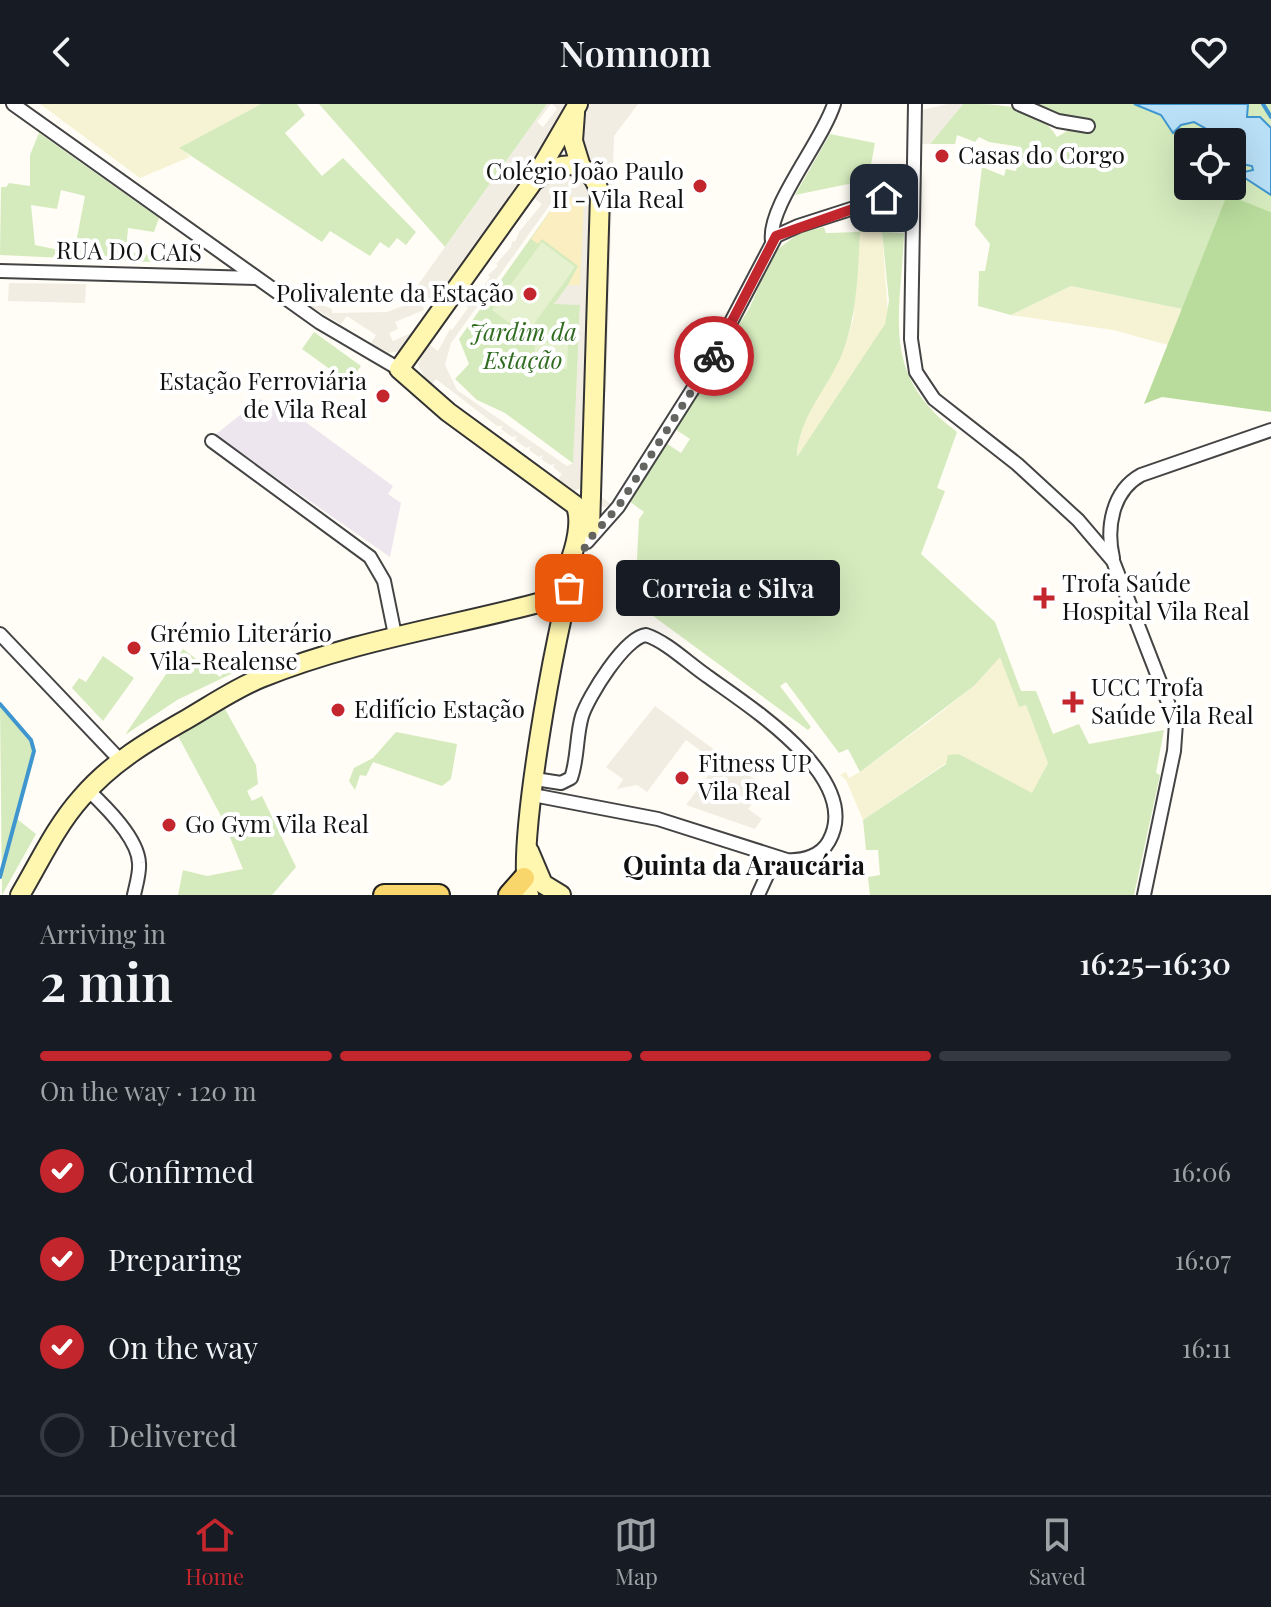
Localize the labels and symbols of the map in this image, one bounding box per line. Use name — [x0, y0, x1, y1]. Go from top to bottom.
place label: Casas do Corgo — [958, 138, 1125, 170]
marker: Casas do Corgo — [933, 147, 951, 165]
place label: Colégio João Paulo II - Vila Real — [486, 154, 684, 214]
pin — [850, 164, 918, 232]
marker: Colégio João Paulo II - Vila Real — [691, 177, 709, 195]
street label: RUA DO CAIS — [56, 233, 202, 267]
place label: Polivalente da Estação — [276, 276, 514, 308]
marker: Polivalente da Estação — [521, 285, 539, 303]
park label: Jardim da Estação — [469, 315, 577, 375]
courier — [674, 316, 754, 396]
place label: Estação Ferroviária de Vila Real — [159, 364, 367, 424]
marker: Estação Ferroviária de Vila Real — [374, 387, 392, 405]
pin — [535, 554, 603, 622]
callout: Correia e Silva — [617, 560, 841, 616]
place label: Trofa Saúde Hospital Vila Real — [1062, 566, 1250, 626]
marker: Trofa Saúde Hospital Vila Real — [1033, 587, 1055, 609]
place label: Grémio Literário Vila-Realense — [149, 616, 332, 676]
marker: Grémio Literário Vila-Realense — [125, 639, 143, 657]
place label: UCC Trofa Saúde Vila Real — [1091, 670, 1254, 730]
marker: UCC Trofa Saúde Vila Real — [1062, 691, 1084, 713]
place label: Edifício Estação — [354, 692, 525, 724]
marker: Edifício Estação — [329, 701, 347, 719]
place label: Fitness UP Vila Real — [697, 746, 812, 806]
marker: Fitness UP Vila Real — [673, 769, 691, 787]
place label: Go Gym Vila Real — [185, 807, 369, 839]
marker: Go Gym Vila Real — [160, 816, 178, 834]
district label: Quinta da Araucária — [623, 847, 865, 882]

